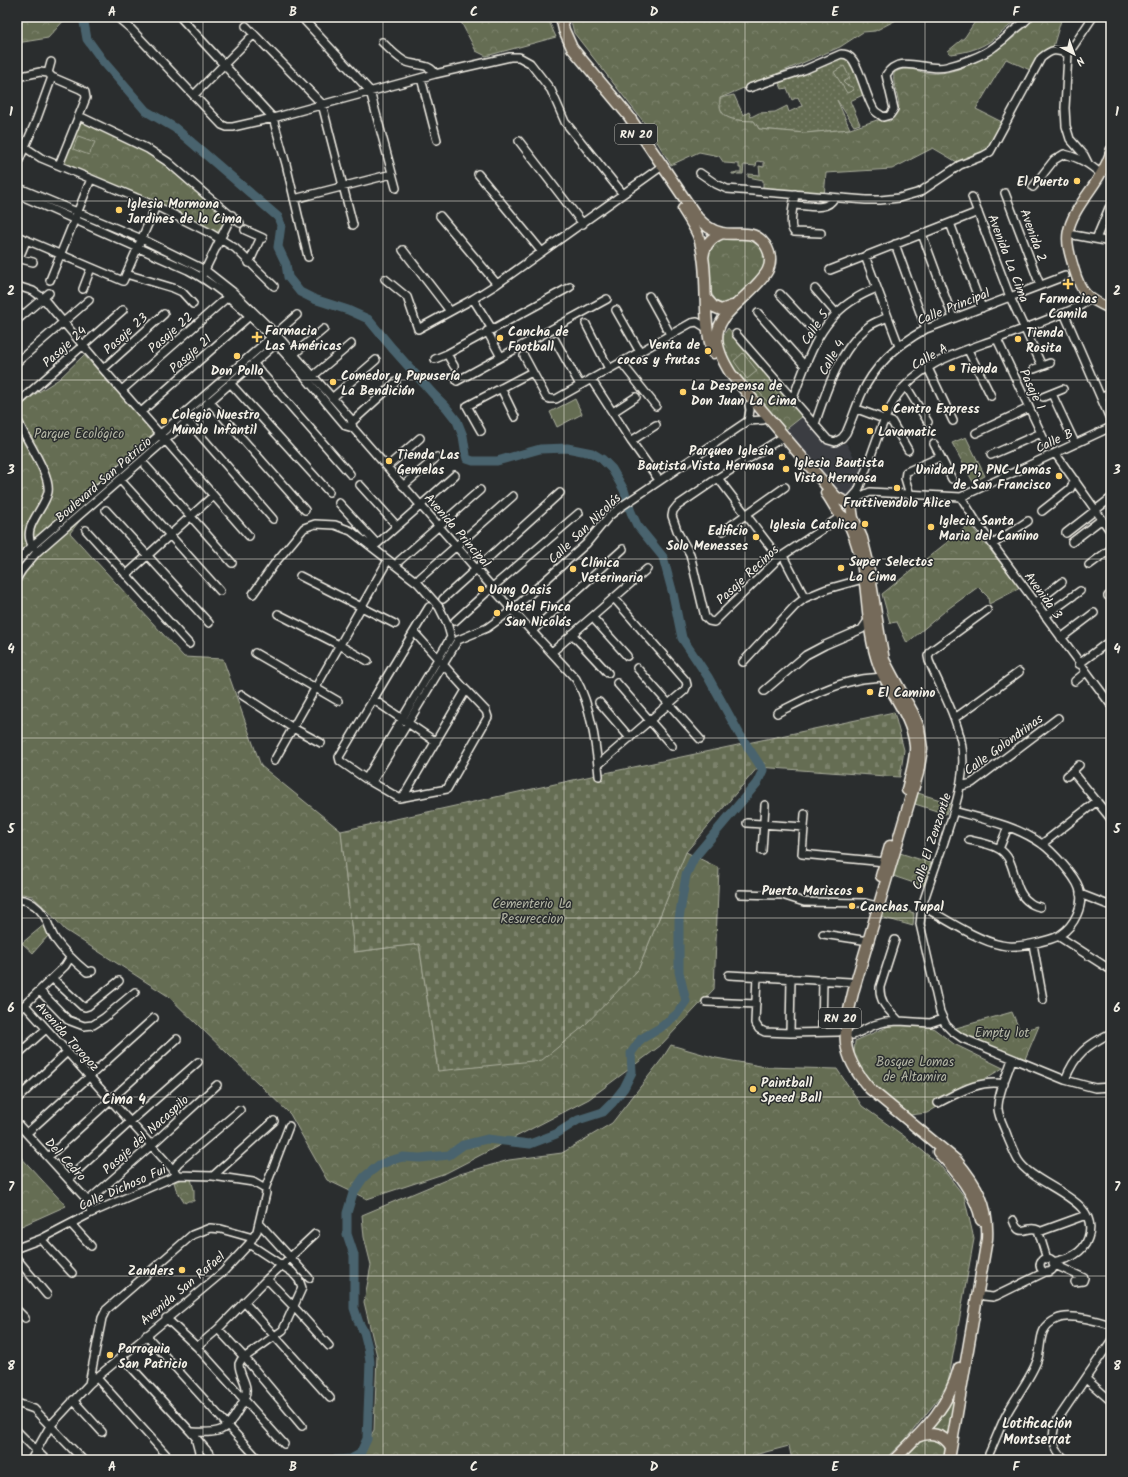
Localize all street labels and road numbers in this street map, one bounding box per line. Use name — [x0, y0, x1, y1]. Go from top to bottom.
road number: RN 20 — [615, 124, 657, 144]
street label: Avenida 2 — [1013, 206, 1052, 265]
street label: Avenida La Cima — [981, 211, 1034, 306]
street label: Calle Principal — [914, 283, 993, 332]
street label: Calle 5 — [796, 305, 835, 350]
street label: Pasaje 22 — [144, 307, 198, 359]
street label: Pasaje 23 — [99, 308, 153, 360]
street label: Pasaje 24 — [38, 321, 92, 373]
street label: Pasaje 21 — [165, 330, 217, 379]
street label: Calle 4 — [814, 336, 851, 380]
street label: Calle A — [908, 338, 952, 376]
street label: Pasaje 1 — [1013, 366, 1050, 414]
street label: Calle B — [1032, 423, 1077, 459]
street label: Boulevard San Patricio — [51, 432, 157, 528]
street label: Calle San Nicolás — [544, 488, 627, 570]
street label: Avenida Principal — [418, 489, 495, 573]
street label: Pasaje Recinos — [712, 540, 785, 610]
street label: Avenida 3 — [1018, 568, 1067, 624]
street label: Calle Golondrinas — [960, 709, 1048, 781]
street label: Calle El Zenzontle — [907, 790, 958, 893]
street label: Avenida Torogoz — [30, 997, 104, 1077]
road number: RN 20 — [819, 1008, 861, 1028]
street label: Pasaje del Nacaspilo — [98, 1090, 194, 1180]
street label: Del Cedro — [39, 1133, 91, 1187]
street label: Calle Dichoso Fui — [75, 1159, 171, 1217]
street label: Avenida San Rafael — [136, 1247, 230, 1331]

